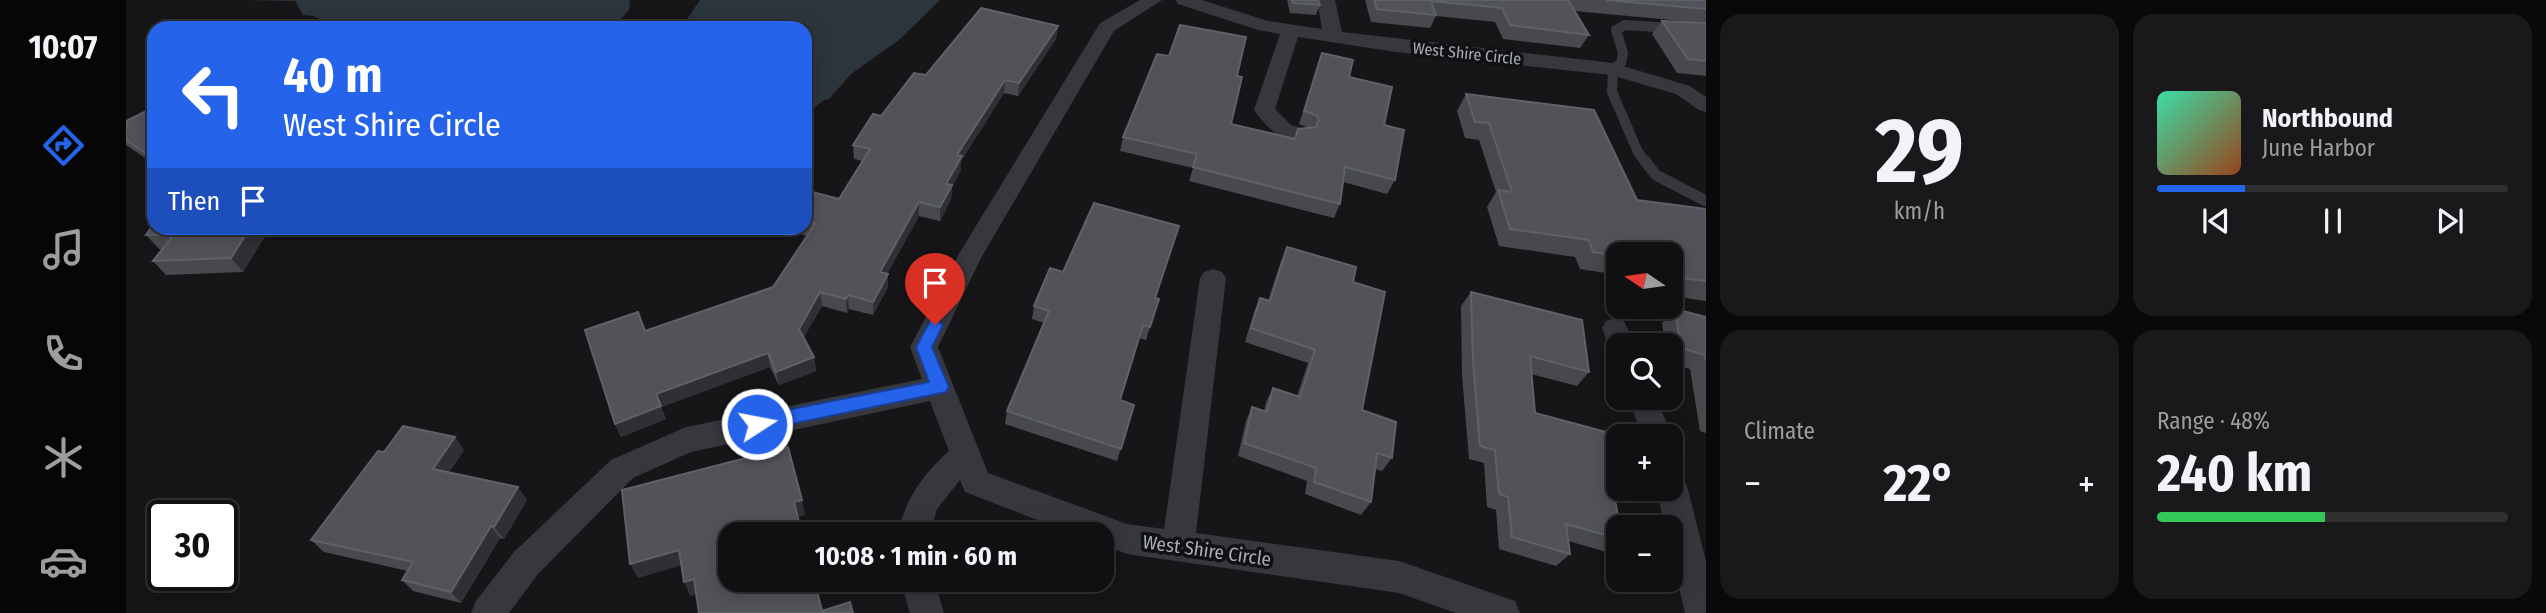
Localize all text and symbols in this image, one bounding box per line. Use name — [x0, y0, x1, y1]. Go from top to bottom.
text: 10:07 — [29, 28, 97, 66]
street label: West Shire Circle — [1412, 38, 1522, 69]
text: 40 m — [283, 46, 383, 105]
icon: left — [168, 49, 259, 140]
text: 29 — [1875, 97, 1964, 206]
text: Northbound — [2262, 103, 2393, 134]
text: West Shire Circle — [283, 106, 501, 144]
icon: directions — [39, 121, 88, 170]
text: June Harbor — [2262, 134, 2375, 162]
icon: arrive — [234, 182, 272, 220]
text: Then — [168, 186, 220, 217]
text: km/h — [1894, 197, 1945, 225]
icon: previous — [2197, 202, 2235, 240]
icon: pause — [2314, 202, 2352, 240]
icon: next — [2431, 202, 2469, 240]
icon: music — [39, 225, 88, 274]
north arrow — [1606, 242, 1684, 318]
map controls — [1606, 242, 1683, 592]
pin — [905, 253, 965, 325]
icon: arrive — [916, 264, 954, 302]
icon: phone — [39, 329, 88, 378]
button: search — [1606, 333, 1683, 410]
position arrow — [720, 387, 794, 461]
text: Range · 48% — [2157, 407, 2270, 435]
text: Climate — [1744, 417, 1815, 445]
button: + — [1606, 424, 1683, 501]
icon: climate — [39, 433, 88, 482]
text: 240 km — [2157, 442, 2312, 505]
text: 22° — [1883, 452, 1956, 515]
text: − — [1744, 461, 1761, 507]
text: + — [2078, 461, 2095, 507]
speed limit sign: 30 — [147, 500, 238, 591]
button: − — [1606, 515, 1683, 592]
street label: West Shire Circle — [1141, 530, 1273, 571]
icon: car — [39, 537, 88, 586]
text: 10:08 · 1 min · 60 m — [815, 541, 1017, 572]

